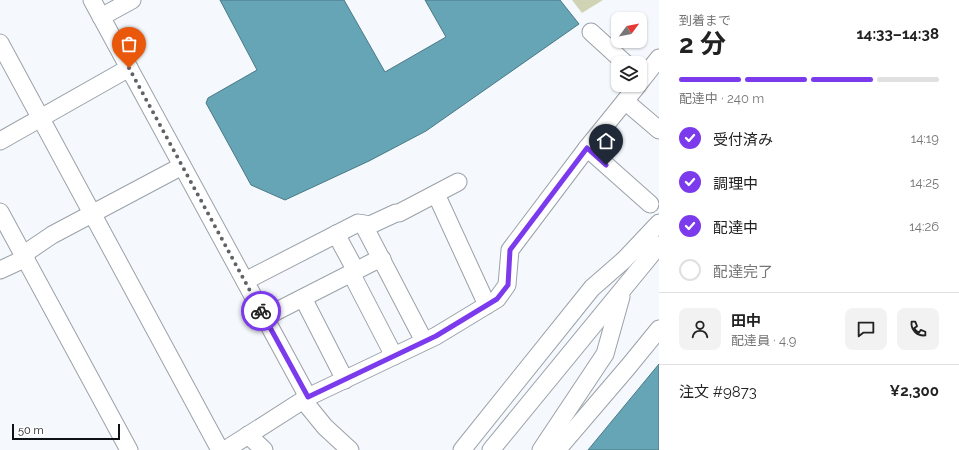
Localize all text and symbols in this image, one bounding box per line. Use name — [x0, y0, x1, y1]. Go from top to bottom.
north arrow — [611, 12, 647, 48]
map controls — [611, 12, 647, 92]
text: 到着まで — [679, 13, 731, 28]
text: 14:33–14:38 — [856, 25, 939, 43]
pin — [112, 27, 146, 68]
text: 2 分 — [679, 29, 726, 59]
icon: bag — [118, 33, 140, 55]
button: layers — [611, 56, 647, 92]
text: 配達中 · 240 m — [679, 91, 764, 106]
pin — [589, 124, 623, 165]
icon: check — [679, 127, 701, 149]
icon: home — [595, 130, 617, 152]
text: 受付済み — [713, 131, 773, 149]
text: 14:19 — [911, 131, 939, 146]
icon: check — [679, 171, 701, 193]
text: 調理中 — [713, 175, 758, 193]
text: 14:25 — [910, 175, 939, 190]
icon: check — [679, 215, 701, 237]
text: 配達中 — [713, 219, 758, 237]
text: 14:26 — [909, 219, 939, 234]
text: 配達完了 — [713, 263, 773, 281]
courier — [241, 291, 281, 331]
icon: bike — [250, 300, 272, 322]
button: person — [679, 308, 721, 350]
button: chat — [845, 308, 887, 350]
button: phone — [897, 308, 939, 350]
text: 田中 — [731, 312, 761, 330]
text: 配達員 · 4.9 — [731, 333, 796, 348]
text: ¥2,300 — [890, 382, 939, 400]
text: 注文 #9873 — [679, 383, 757, 401]
scale bar — [12, 422, 120, 441]
text: 50 m — [18, 424, 44, 437]

